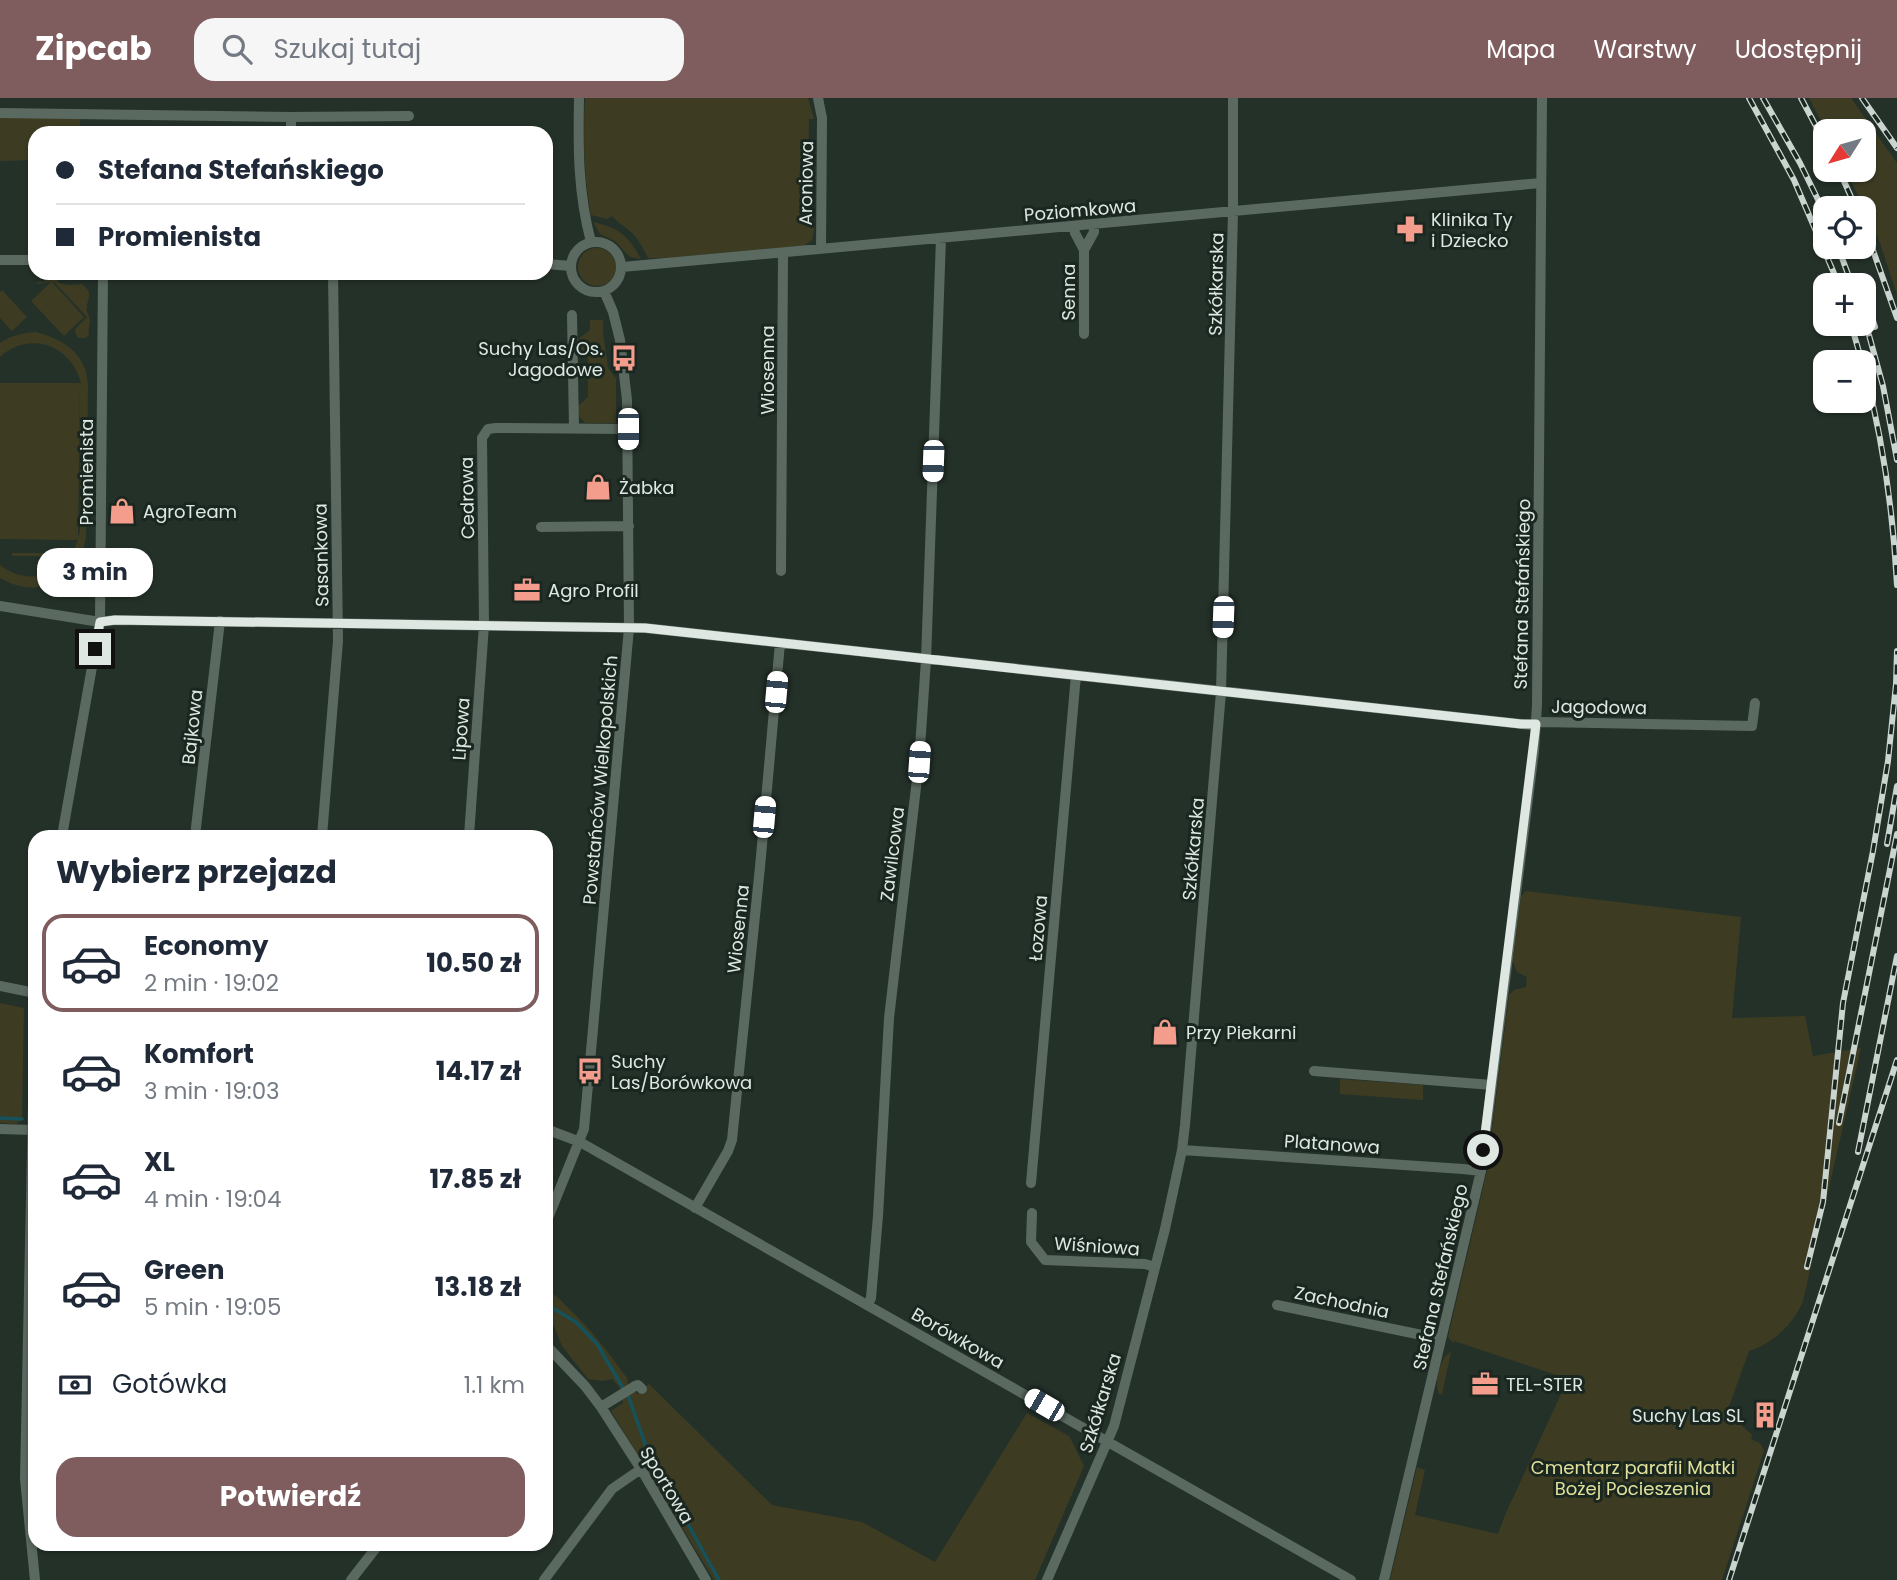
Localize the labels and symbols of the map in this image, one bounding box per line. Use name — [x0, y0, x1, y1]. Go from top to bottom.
north arrow — [1813, 119, 1876, 182]
street label: Aroniowa — [793, 140, 819, 226]
street label: Poziomkowa — [1023, 193, 1137, 227]
place label: Klinika Ty i Dziecko — [1431, 207, 1513, 253]
pharmacy icon: Klinika Ty i Dziecko — [1395, 214, 1425, 244]
street label: Szkółkarska — [1203, 232, 1229, 336]
street label: Senna — [1056, 264, 1081, 320]
street label: Wiosenna — [755, 325, 780, 415]
place label: Suchy Las/Os. Jagodowe — [478, 336, 603, 382]
bus stop icon: Suchy Las/Os. Jagodowe — [609, 343, 639, 373]
car — [618, 408, 639, 450]
street label: Promienista — [74, 419, 99, 525]
car — [922, 440, 945, 482]
street label: Cedrowa — [454, 457, 480, 539]
shop icon: Żabka — [583, 472, 613, 502]
place label: Żabka — [619, 475, 675, 500]
shop icon: AgroTeam — [107, 496, 137, 526]
street label: Stefana Stefańskiego — [1508, 498, 1536, 690]
place label: AgroTeam — [143, 499, 237, 524]
street label: Sasankowa — [308, 503, 334, 607]
callout: 3 min — [37, 547, 153, 596]
office icon: Agro Profil — [512, 575, 542, 605]
place label: Agro Profil — [548, 578, 639, 603]
car — [1212, 596, 1235, 638]
route end — [79, 633, 111, 665]
street label: Powstańców Wielkopolskich — [577, 654, 623, 906]
car — [764, 670, 789, 714]
street label: Bajkowa — [176, 688, 208, 766]
street label: Jagodowa — [1551, 694, 1647, 720]
street label: Lipowa — [446, 697, 476, 761]
car — [908, 740, 931, 784]
car — [752, 795, 777, 839]
street label: Szkółkarska — [1176, 797, 1210, 901]
street label: Zawilcowa — [874, 805, 910, 903]
street label: Wiosenna — [721, 883, 755, 975]
street label: Łozowa — [1023, 894, 1053, 962]
shop icon: Przy Piekarni — [1150, 1017, 1180, 1047]
place label: Przy Piekarni — [1186, 1020, 1296, 1045]
place label: Suchy Las/Borówkowa — [611, 1049, 752, 1095]
bus stop icon: Suchy Las/Borówkowa — [575, 1056, 605, 1086]
street label: Platanowa — [1283, 1128, 1381, 1160]
route start — [1467, 1134, 1499, 1166]
street label: Stefana Stefańskiego — [1406, 1181, 1474, 1373]
street label: Wiśniowa — [1053, 1231, 1141, 1261]
street label: Zachodnia — [1292, 1280, 1392, 1324]
street label: Borówkowa — [907, 1301, 1009, 1375]
street label: Szkółkarska — [1073, 1350, 1127, 1456]
office icon: TEL-STER — [1470, 1369, 1500, 1399]
place label: TEL-STER — [1506, 1372, 1583, 1397]
car — [1021, 1385, 1068, 1425]
building icon: Suchy Las SL — [1750, 1400, 1780, 1430]
place label: Suchy Las SL — [1632, 1403, 1744, 1428]
street label: Sportowa — [634, 1442, 700, 1528]
park label: Cmentarz parafii Matki Bożej Pocieszenia — [1531, 1455, 1735, 1501]

